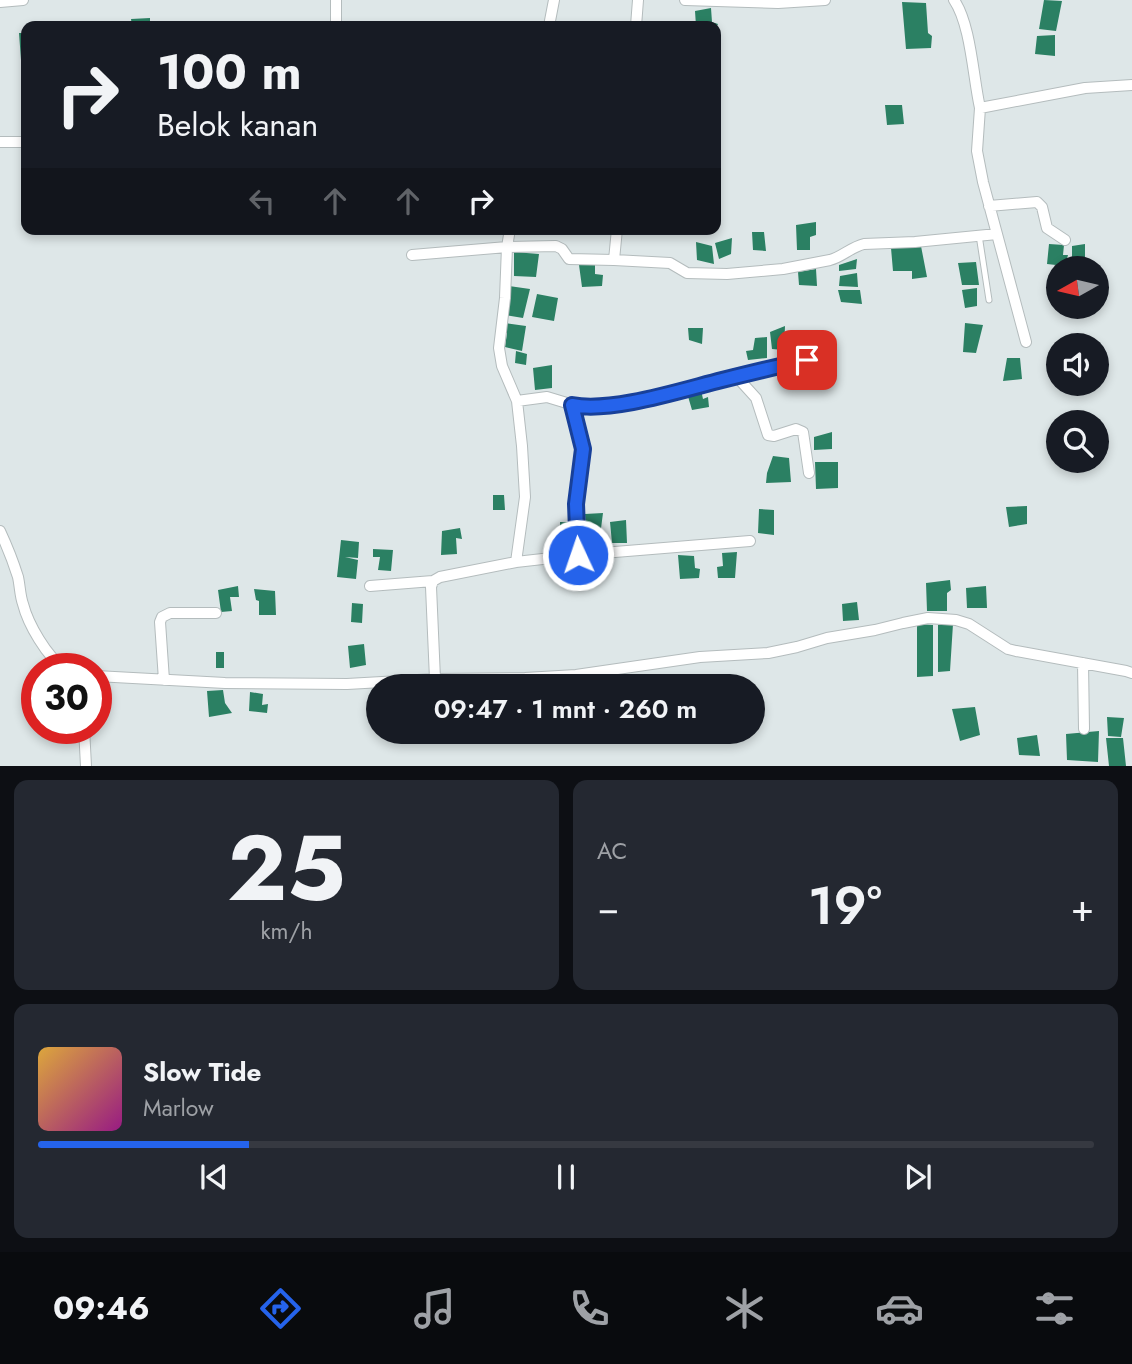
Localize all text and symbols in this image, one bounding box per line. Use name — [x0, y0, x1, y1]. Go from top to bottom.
text: 100 m — [157, 37, 302, 107]
icon: right — [42, 49, 133, 140]
text: Belok kanan — [157, 102, 318, 148]
icon: left — [243, 182, 281, 220]
icon: ahead — [316, 182, 354, 220]
icon: ahead — [389, 182, 427, 220]
icon: right — [462, 182, 500, 220]
north arrow — [1046, 256, 1110, 318]
map controls — [1046, 256, 1109, 473]
pin — [777, 330, 837, 390]
button: sound — [1046, 333, 1109, 396]
icon: arrive — [788, 341, 826, 379]
button: search — [1046, 410, 1109, 473]
position arrow — [541, 518, 615, 592]
speed limit sign: 30 — [21, 653, 112, 744]
text: 09:47 · 1 mnt · 260 m — [434, 690, 697, 728]
text: 25 — [227, 803, 346, 934]
text: AC — [597, 834, 627, 868]
text: 19° — [808, 868, 882, 944]
text: − — [597, 880, 619, 935]
text: + — [1071, 880, 1094, 935]
text: km/h — [261, 914, 312, 948]
text: Slow Tide — [143, 1053, 262, 1091]
text: Marlow — [143, 1091, 214, 1125]
icon: previous — [195, 1158, 233, 1196]
icon: pause — [547, 1158, 585, 1196]
icon: next — [899, 1158, 937, 1196]
icon: directions — [256, 1284, 305, 1333]
icon: music — [410, 1284, 459, 1333]
icon: phone — [565, 1284, 614, 1333]
icon: climate — [720, 1284, 769, 1333]
icon: car — [875, 1284, 924, 1333]
icon: filters — [1030, 1284, 1079, 1333]
text: 09:46 — [53, 1285, 150, 1331]

